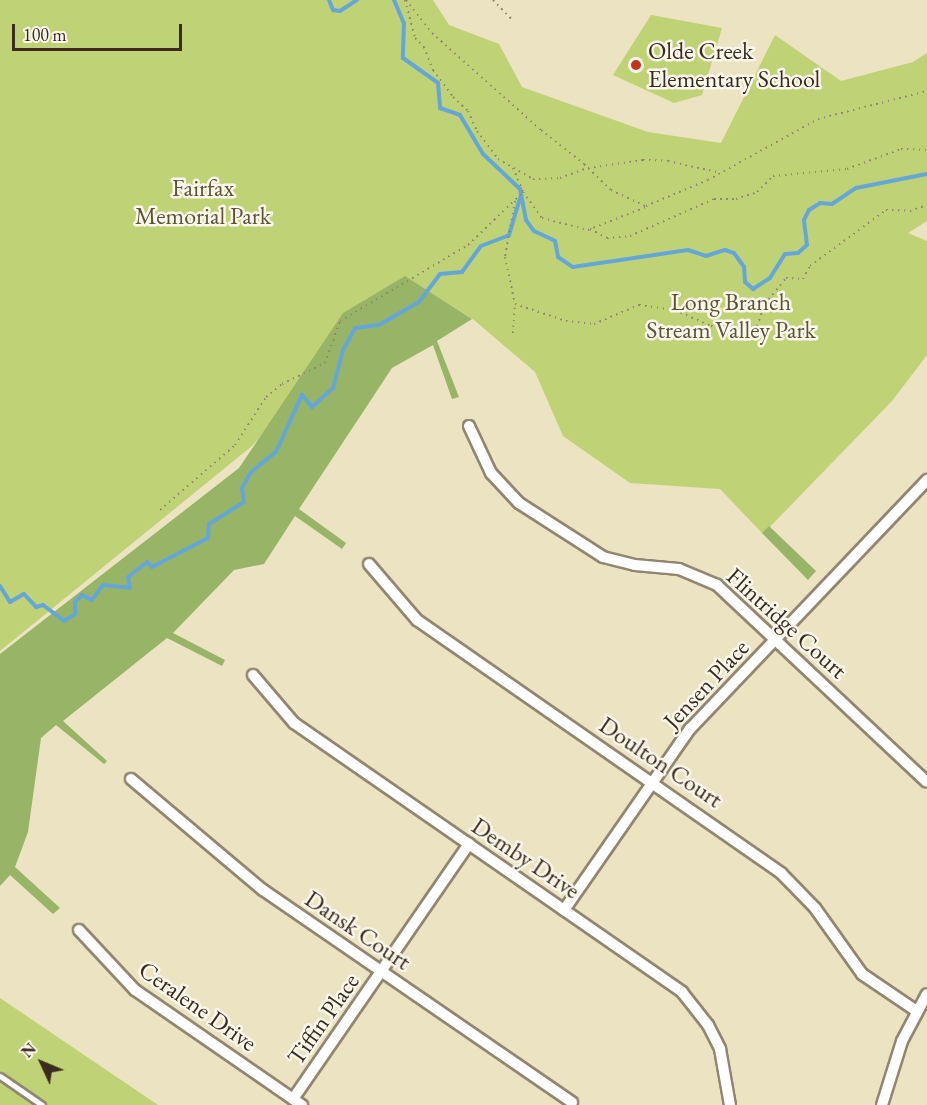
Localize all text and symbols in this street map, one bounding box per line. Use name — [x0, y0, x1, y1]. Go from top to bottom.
scale bar — [15, 12, 184, 50]
text: 100 m — [23, 23, 67, 46]
place label: Olde Creek Elementary School — [648, 37, 820, 93]
marker: Olde Creek Elementary School — [629, 58, 643, 72]
park label: Fairfax Memorial Park — [135, 174, 271, 230]
park label: Long Branch Stream Valley Park — [646, 288, 816, 344]
street label: Flintridge Court — [721, 561, 853, 685]
street label: Jensen Place — [657, 633, 755, 735]
street label: Doulton Court — [594, 710, 728, 814]
street label: Demby Drive — [466, 811, 586, 905]
street label: Dansk Court — [300, 884, 416, 976]
street label: Ceralene Drive — [134, 955, 262, 1057]
street label: Tiffin Place — [281, 968, 365, 1070]
north arrow — [12, 1033, 72, 1093]
text: N — [17, 1038, 41, 1062]

